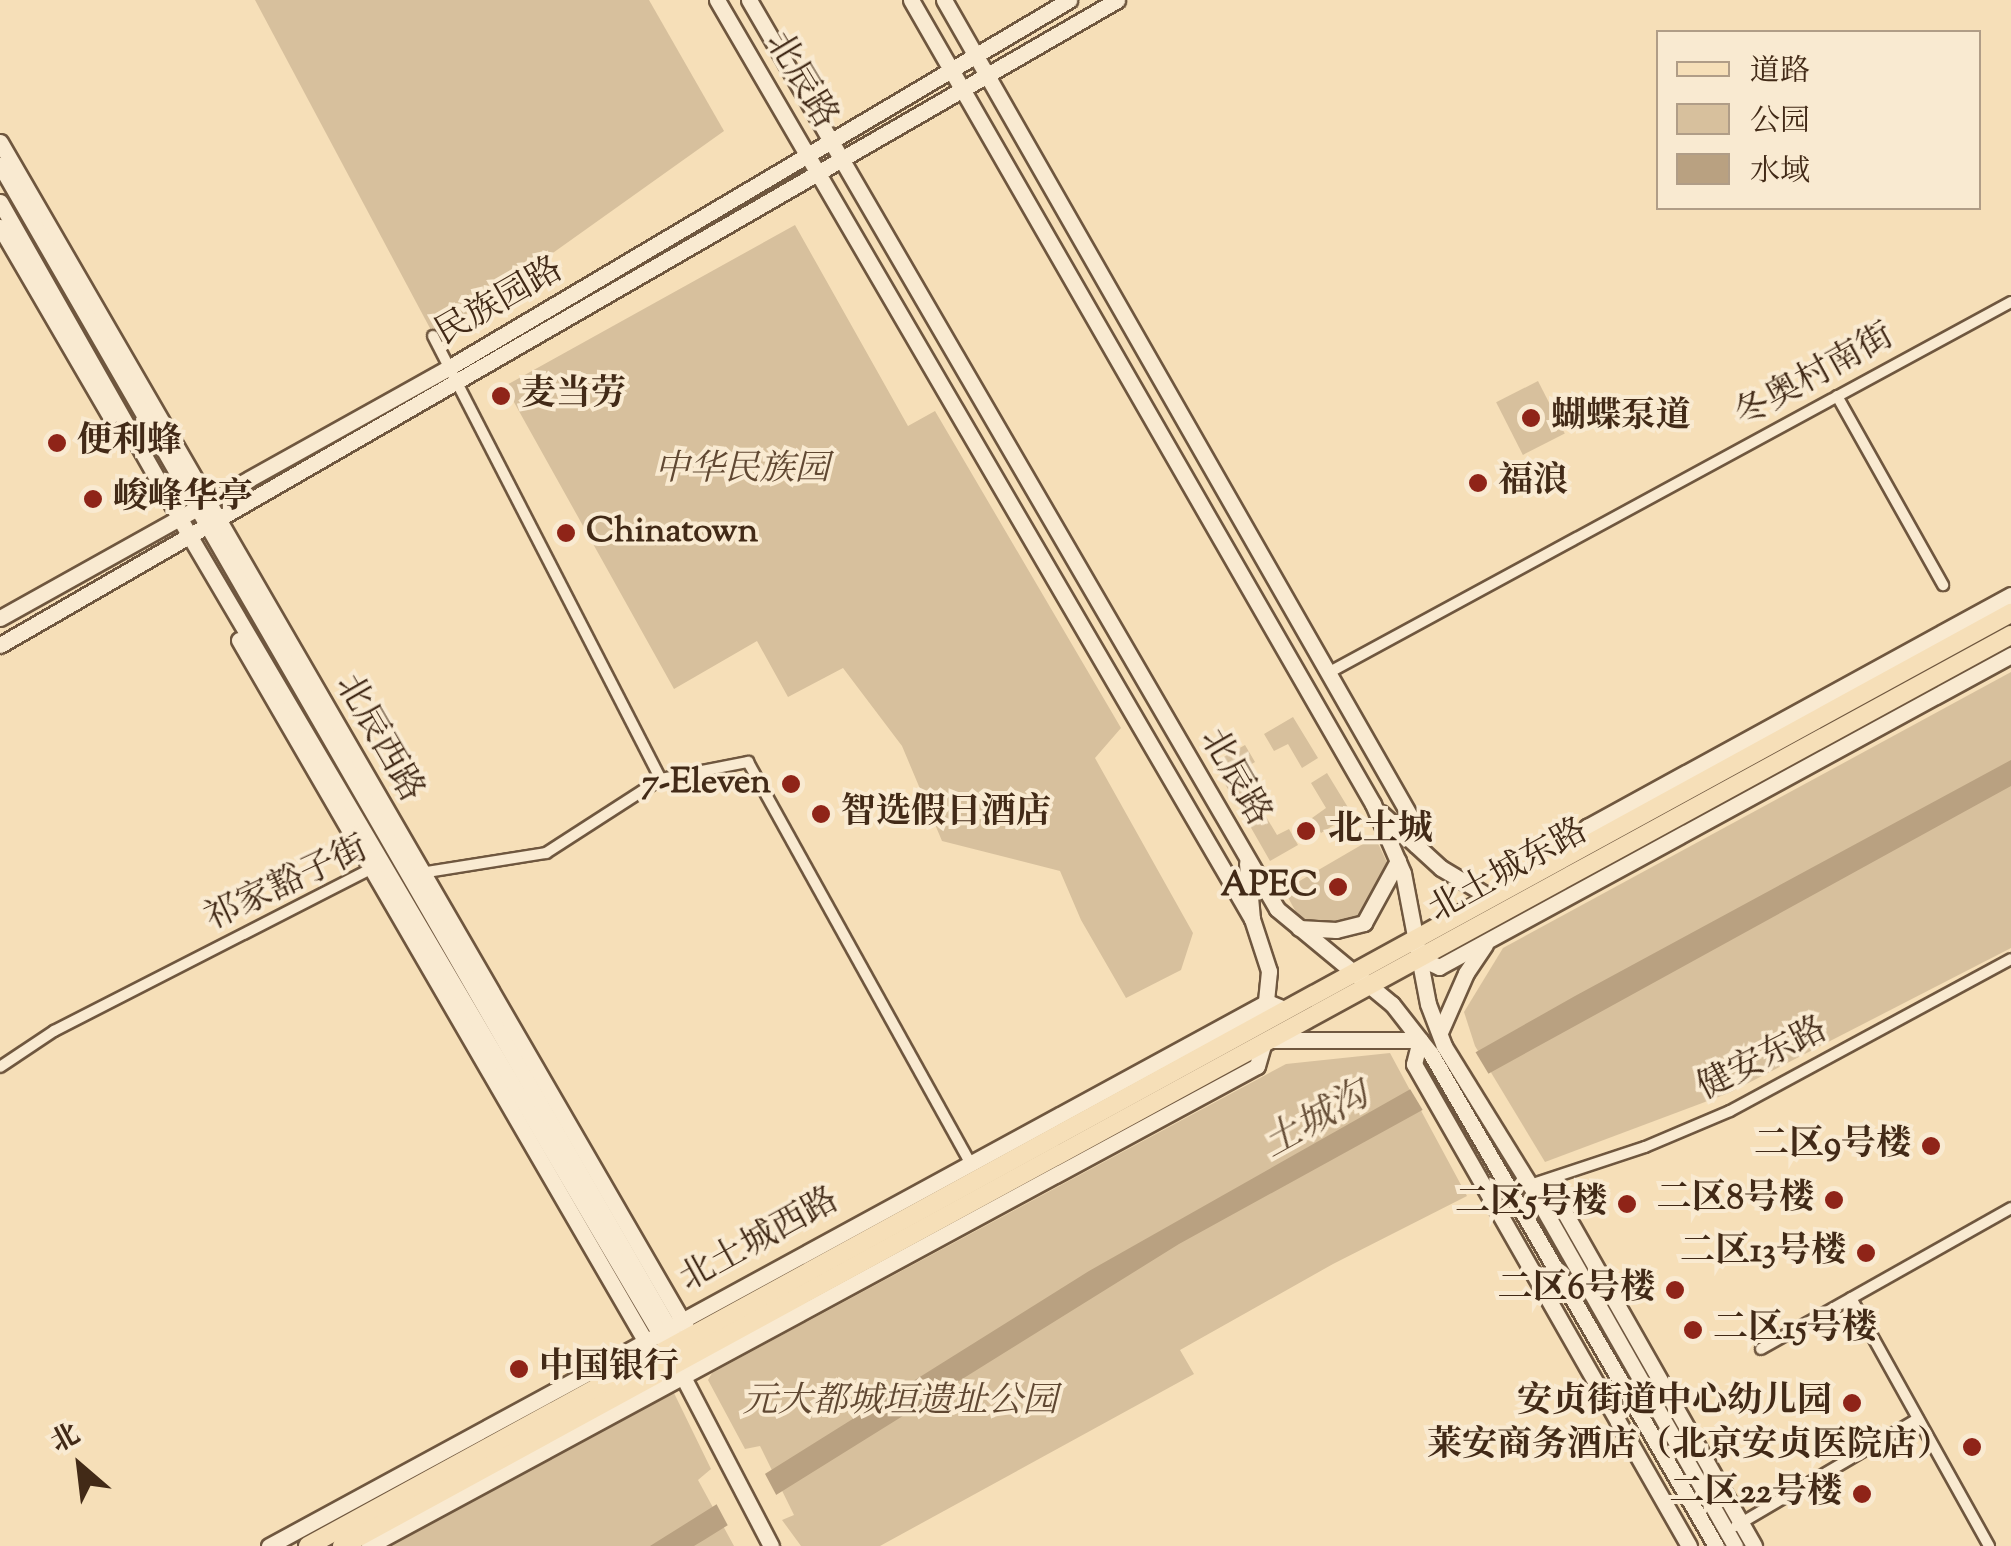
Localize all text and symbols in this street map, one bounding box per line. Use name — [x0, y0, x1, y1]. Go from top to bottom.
street label: 北辰路 — [755, 25, 845, 137]
legend — [1656, 30, 1981, 210]
text: 道路 — [1750, 51, 1810, 94]
text: 公园 — [1750, 101, 1810, 144]
text: 水域 — [1750, 151, 1810, 194]
street label: 民族园路 — [429, 250, 571, 356]
street label: 冬奥村南街 — [1728, 316, 1902, 438]
place label: 麦当劳 — [521, 375, 626, 417]
marker: 麦当劳 — [490, 385, 512, 407]
place label: 蝴蝶泵道 — [1551, 397, 1691, 439]
marker: 蝴蝶泵道 — [1520, 407, 1542, 429]
place label: 便利蜂 — [77, 422, 182, 464]
marker: 便利蜂 — [46, 432, 68, 454]
park label: 中华民族园 — [655, 450, 829, 492]
place label: 福浪 — [1498, 462, 1568, 504]
marker: 福浪 — [1467, 472, 1489, 494]
place label: 峻峰华亭 — [113, 478, 253, 520]
marker: 峻峰华亭 — [82, 488, 104, 510]
place label: Chinatown — [586, 512, 758, 554]
marker: Chinatown — [555, 522, 577, 544]
street label: 北辰西路 — [325, 668, 431, 810]
street label: 北辰路 — [1190, 722, 1278, 834]
place label: 7-Eleven — [642, 763, 771, 805]
marker: 7-Eleven — [780, 773, 802, 795]
place label: 智选假日酒店 — [841, 793, 1051, 835]
marker: 智选假日酒店 — [810, 803, 832, 825]
place label: 北土城 — [1328, 810, 1433, 852]
street label: 北土城东路 — [1422, 811, 1596, 933]
marker: 北土城 — [1293, 818, 1319, 844]
street label: 祁家豁子街 — [199, 829, 375, 941]
place label: APEC — [1220, 866, 1318, 908]
marker: APEC — [1327, 876, 1349, 898]
street label: 健安东路 — [1691, 1010, 1835, 1110]
water label: 土城沟 — [1256, 1074, 1378, 1170]
place label: 二区9号楼 — [1754, 1125, 1911, 1167]
marker: 二区9号楼 — [1920, 1135, 1942, 1157]
place label: 二区8号楼 — [1657, 1179, 1814, 1221]
street label: 北土城西路 — [673, 1180, 847, 1302]
place label: 二区5号楼 — [1455, 1183, 1607, 1225]
marker: 二区8号楼 — [1823, 1189, 1845, 1211]
marker: 二区5号楼 — [1616, 1193, 1638, 1215]
place label: 二区13号楼 — [1680, 1232, 1846, 1274]
marker: 二区13号楼 — [1855, 1242, 1877, 1264]
place label: 二区6号楼 — [1498, 1269, 1655, 1311]
marker: 二区6号楼 — [1664, 1279, 1686, 1301]
place label: 二区15号楼 — [1713, 1309, 1877, 1351]
marker: 二区15号楼 — [1682, 1319, 1704, 1341]
place label: 中国银行 — [539, 1348, 679, 1390]
marker: 中国银行 — [508, 1358, 530, 1380]
park label: 元大都城垣遗址公园 — [743, 1382, 1057, 1424]
place label: 安贞街道中心幼儿园 — [1517, 1382, 1832, 1424]
marker: 安贞街道中心幼儿园 — [1841, 1392, 1863, 1414]
text: 北 — [44, 1415, 88, 1464]
north arrow — [30, 1416, 130, 1516]
place label: 莱安商务酒店（北京安贞医院店） — [1427, 1426, 1952, 1468]
marker: 莱安商务酒店（北京安贞医院店） — [1961, 1436, 1983, 1458]
place label: 二区22号楼 — [1669, 1473, 1842, 1515]
marker: 二区22号楼 — [1851, 1483, 1873, 1505]

